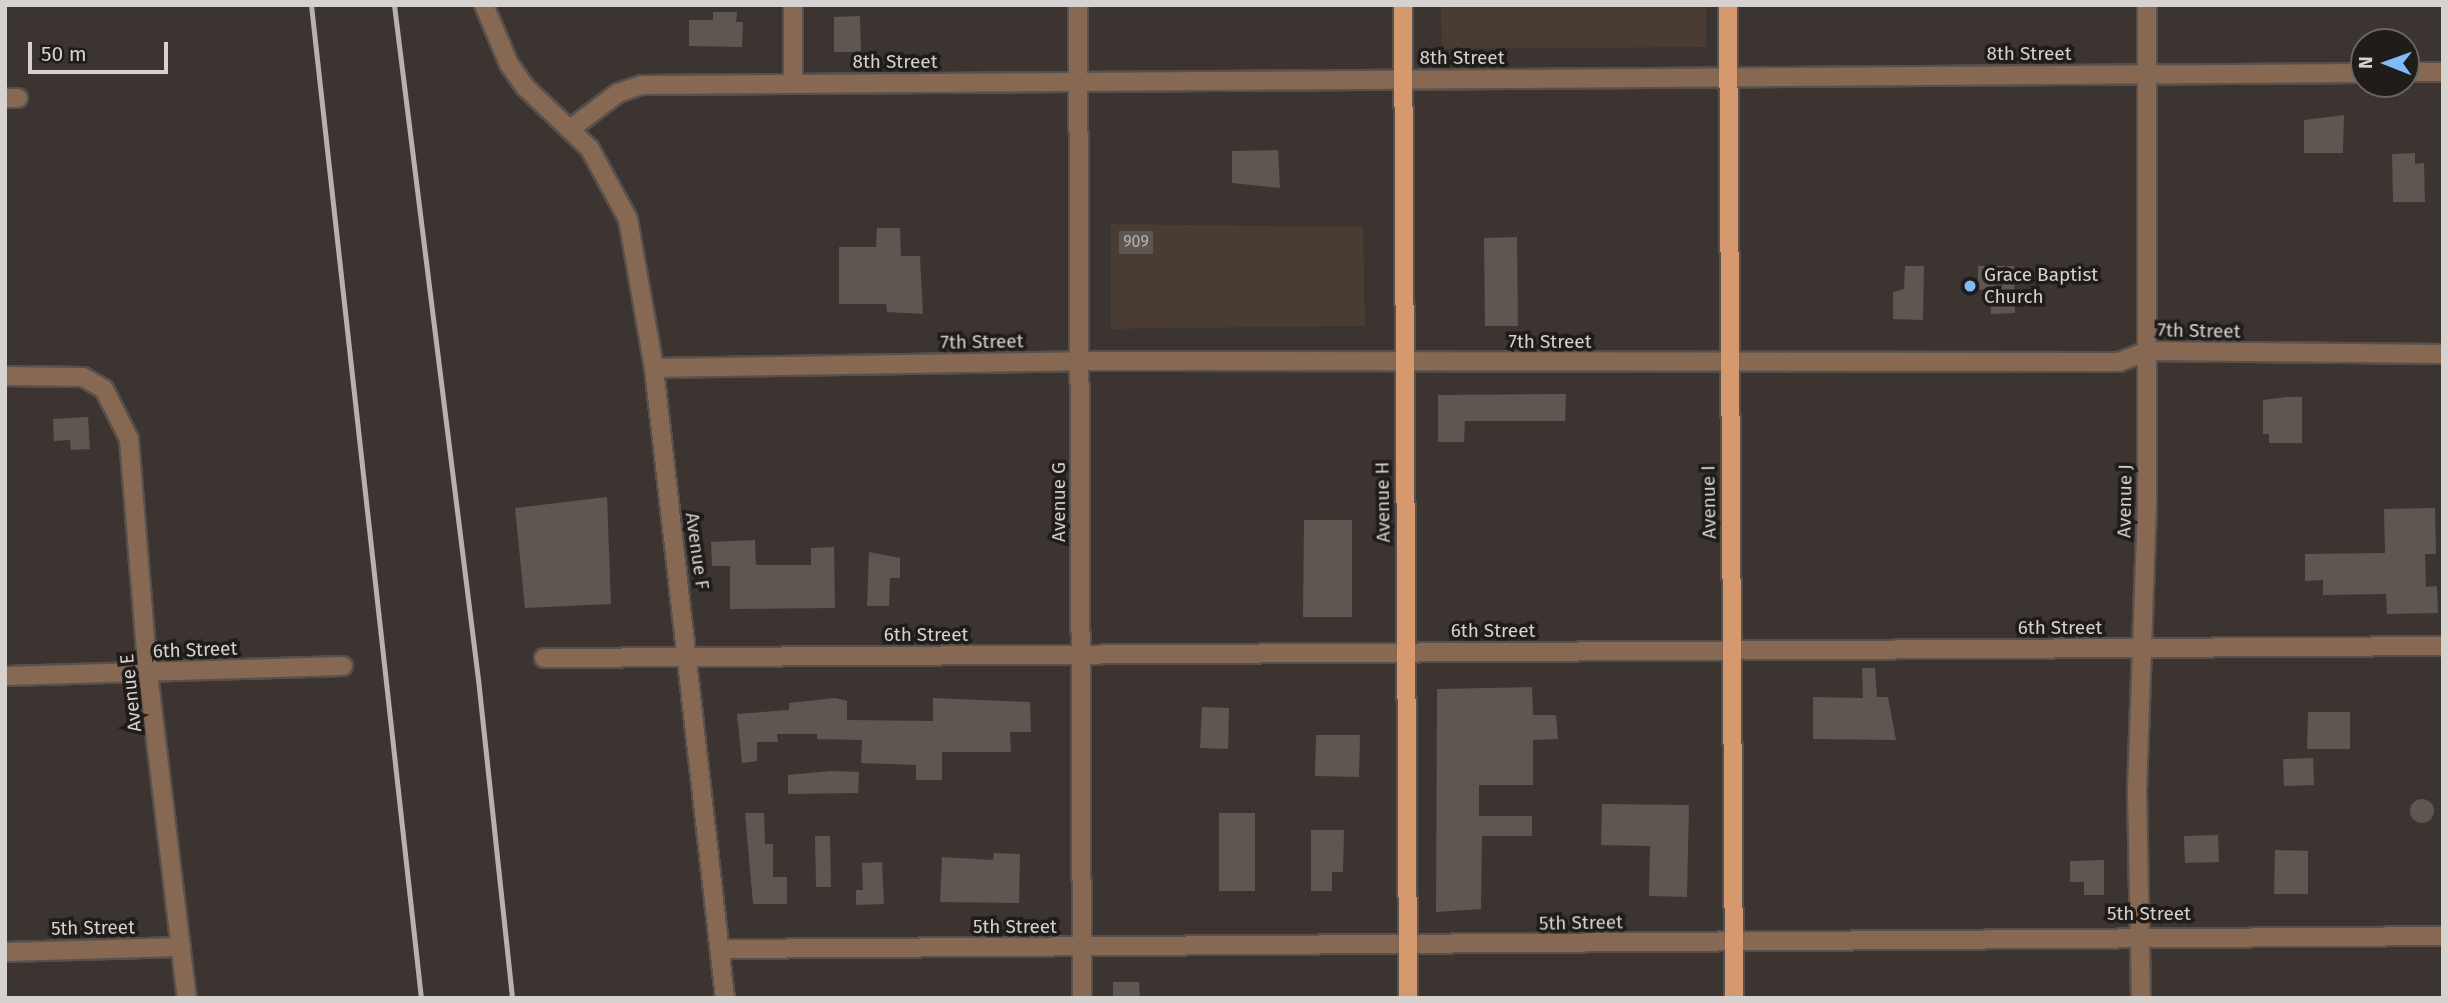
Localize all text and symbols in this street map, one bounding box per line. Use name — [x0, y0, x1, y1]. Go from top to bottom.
scale bar — [32, 28, 172, 72]
north arrow — [2350, 28, 2420, 98]
text: 50 m — [41, 41, 87, 67]
street label: 8th Street — [1986, 43, 2072, 65]
street label: 8th Street — [1419, 47, 1505, 69]
street label: 8th Street — [852, 51, 938, 73]
text: N — [2354, 56, 2377, 69]
house number: 909 — [1123, 232, 1149, 252]
place label: Grace Baptist Church — [1984, 264, 2098, 308]
marker: Grace Baptist Church — [1962, 278, 1978, 294]
street label: 7th Street — [2157, 319, 2241, 343]
street label: 7th Street — [940, 330, 1024, 354]
street label: 7th Street — [1508, 331, 1592, 353]
street label: Avenue H — [1371, 461, 1395, 543]
street label: Avenue G — [1048, 462, 1070, 542]
street label: Avenue J — [2113, 464, 2137, 538]
street label: Avenue I — [1697, 465, 1721, 539]
street label: Avenue F — [680, 511, 714, 591]
street label: 6th Street — [2018, 617, 2102, 639]
street label: 6th Street — [1451, 620, 1535, 642]
street label: 6th Street — [884, 624, 968, 646]
street label: 6th Street — [152, 637, 238, 663]
street label: Avenue E — [116, 653, 146, 733]
street label: 5th Street — [2107, 903, 2191, 925]
street label: 5th Street — [1539, 911, 1623, 935]
street label: 5th Street — [51, 916, 135, 940]
street label: 5th Street — [973, 916, 1057, 938]

